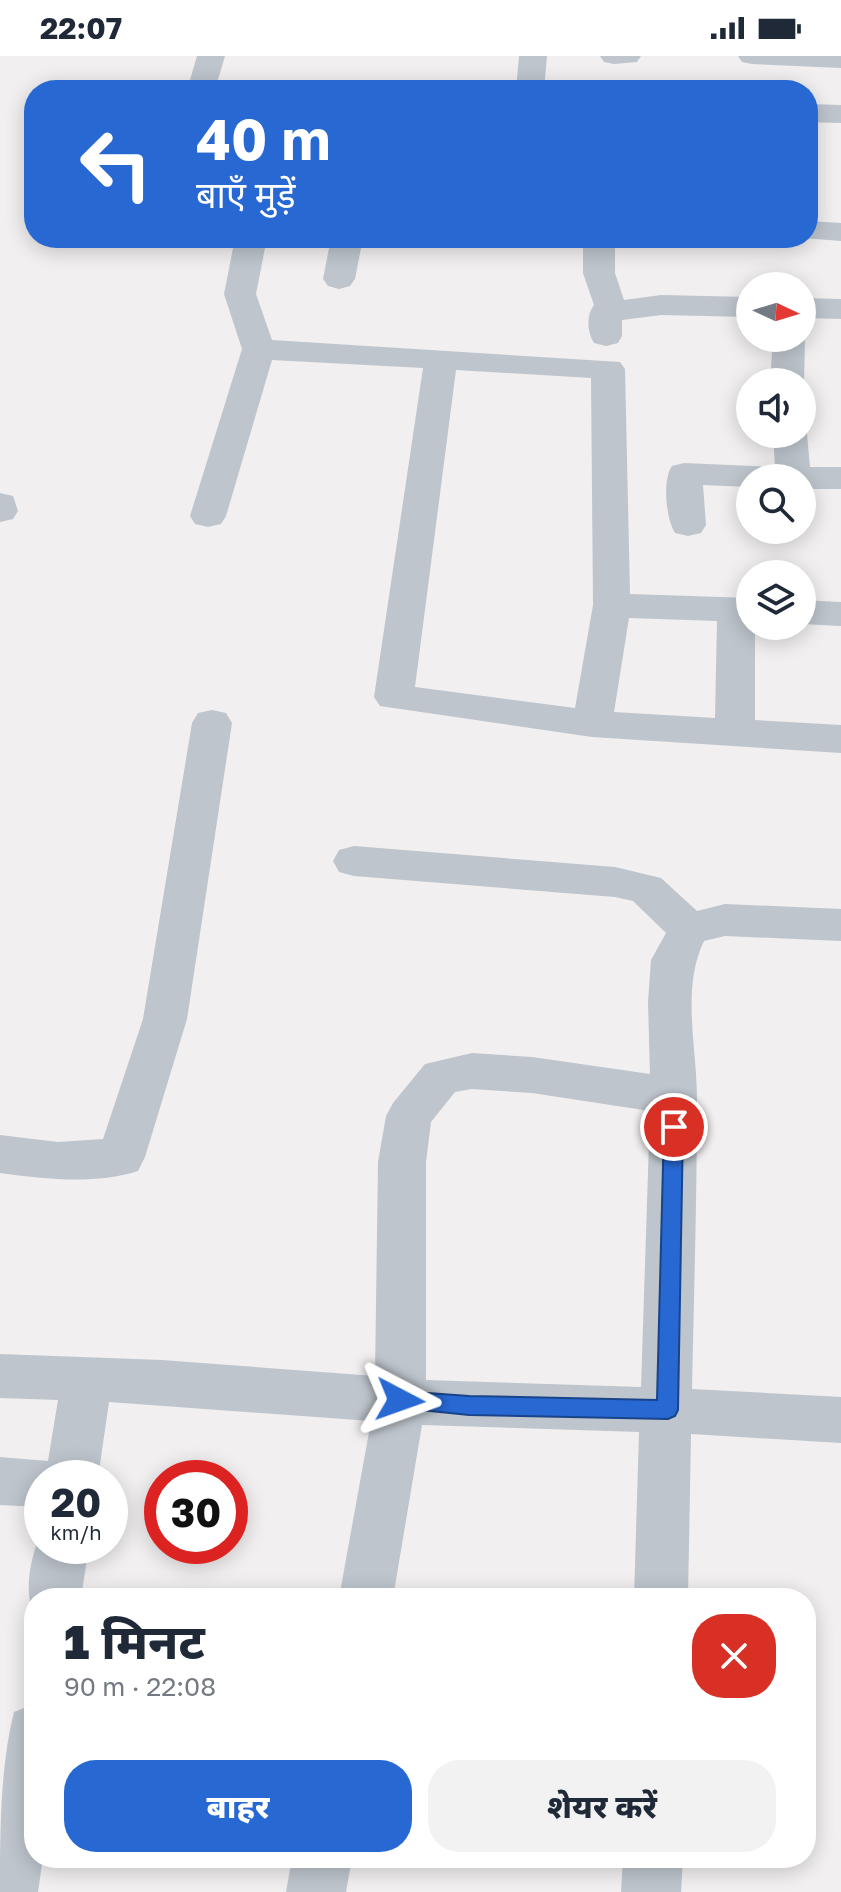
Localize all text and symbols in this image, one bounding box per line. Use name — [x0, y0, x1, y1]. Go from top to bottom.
text: 22:07 — [40, 10, 122, 46]
text: 40 m — [196, 105, 330, 172]
icon: left — [64, 112, 168, 216]
text: बाएँ मुड़ें — [196, 173, 296, 216]
north arrow — [736, 272, 816, 352]
map controls — [736, 272, 816, 640]
button: sound — [736, 368, 816, 448]
button: search — [736, 464, 816, 544]
button: layers — [736, 560, 816, 640]
pin — [640, 1093, 708, 1161]
icon: arrive — [652, 1105, 696, 1149]
position arrow — [358, 1358, 442, 1442]
speed limit sign: 30 — [144, 1460, 248, 1564]
text: 20 — [51, 1478, 101, 1526]
text: km/h — [51, 1520, 101, 1544]
text: 1 मिनट — [64, 1612, 205, 1670]
button: close — [692, 1614, 776, 1698]
text: 90 m · 22:08 — [64, 1671, 216, 1702]
button: बाहर — [64, 1760, 412, 1852]
button: शेयर करें — [428, 1760, 776, 1852]

